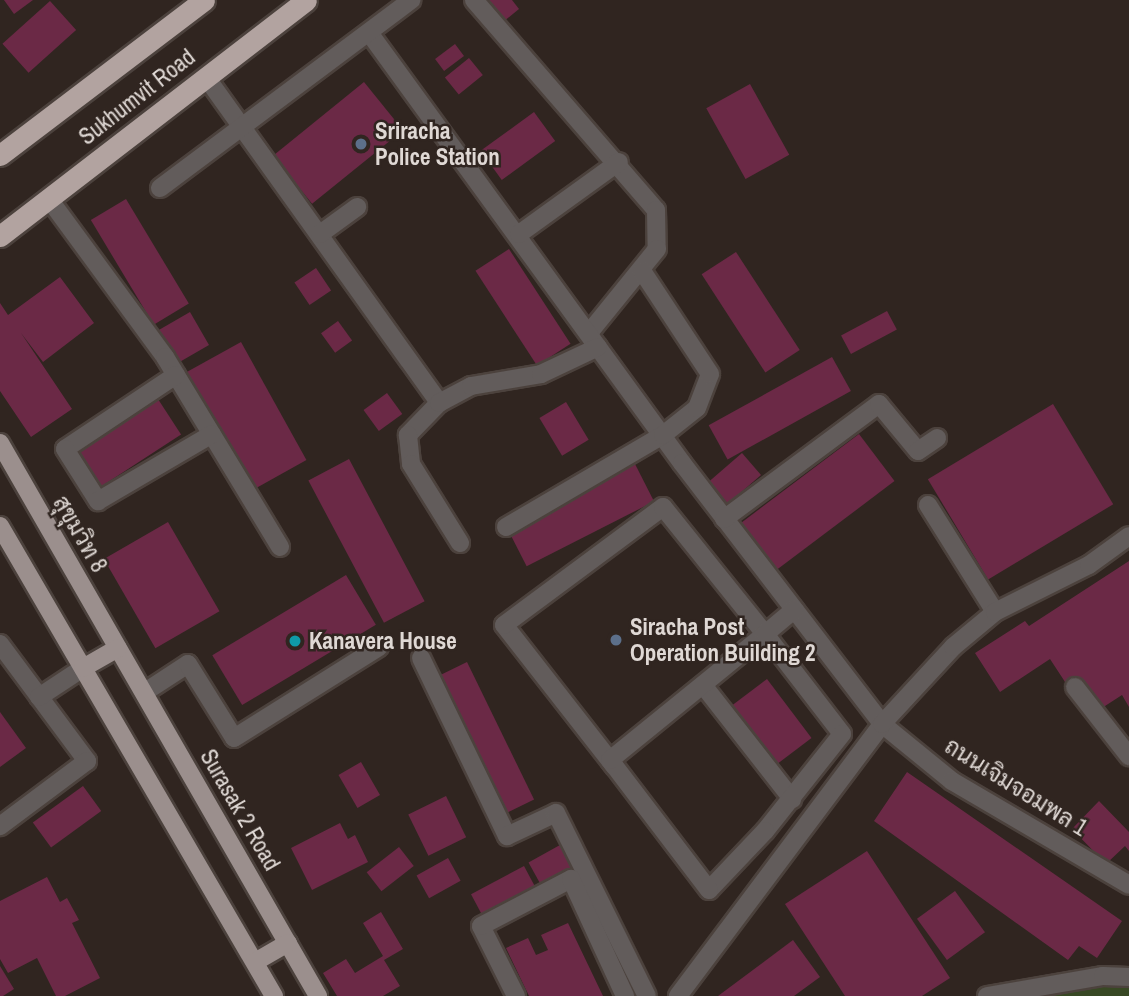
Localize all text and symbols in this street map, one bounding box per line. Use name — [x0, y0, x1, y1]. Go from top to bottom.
street label: Sukhumvit Road — [74, 43, 200, 151]
place label: Sriracha Police Station — [375, 117, 500, 171]
marker: Sriracha Police Station — [353, 136, 369, 152]
street label: สุขุมวิท 8 — [47, 491, 113, 577]
place label: Siracha Post Operation Building 2 — [630, 613, 815, 667]
place label: Kanavera House — [309, 627, 457, 655]
marker: Siracha Post Operation Building 2 — [608, 632, 624, 648]
marker: Kanavera House — [287, 633, 303, 649]
street label: ถนนเจิมจอมพล 1 — [940, 732, 1092, 842]
street label: Surasak 2 Road — [194, 745, 286, 875]

